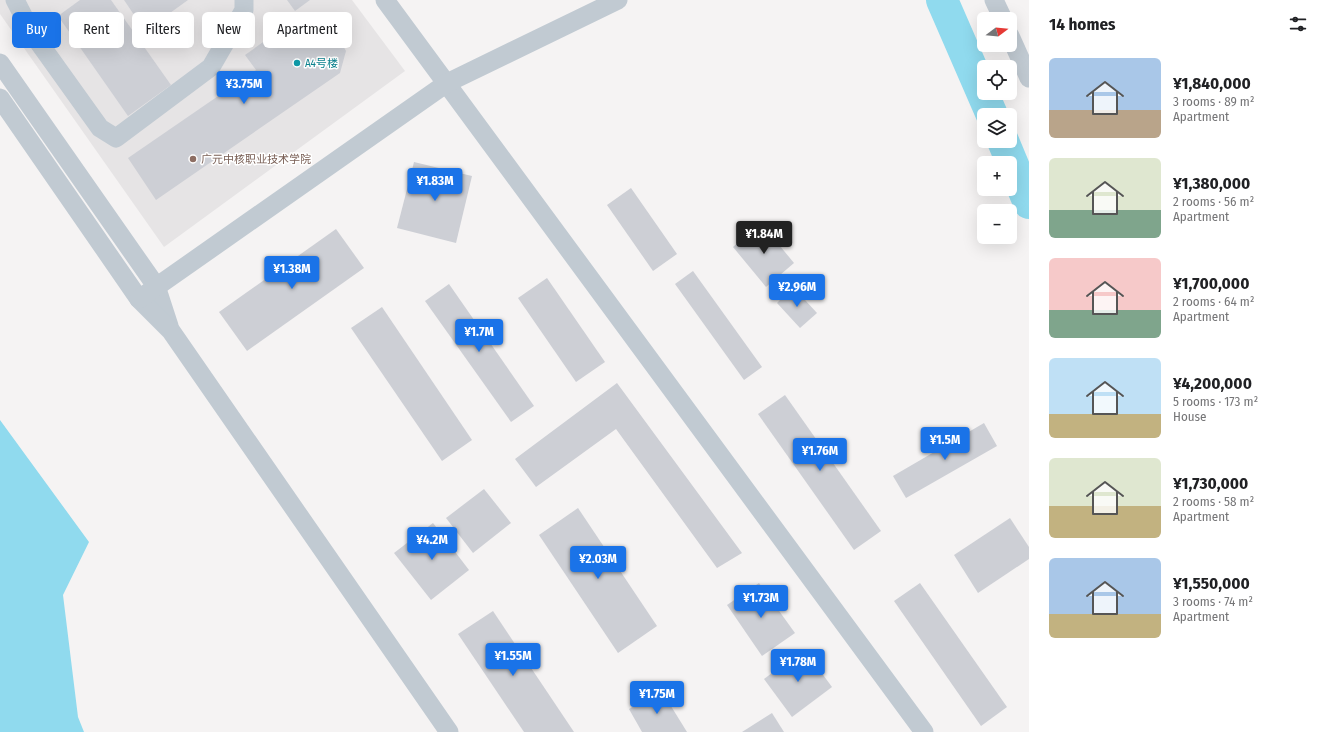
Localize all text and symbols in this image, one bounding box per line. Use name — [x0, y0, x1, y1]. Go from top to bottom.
chip: Buy — [12, 12, 61, 48]
chip: Rent — [69, 12, 124, 48]
chip: Filters — [132, 12, 194, 48]
chip: New — [202, 12, 255, 48]
chip: Apartment — [263, 12, 352, 48]
north arrow — [977, 12, 1017, 52]
map controls — [977, 12, 1017, 244]
icon: filters — [1287, 13, 1309, 35]
text: 14 homes — [1049, 14, 1116, 35]
place label: A4号楼 — [305, 57, 338, 70]
marker: A4号楼 — [292, 58, 302, 68]
button: locate — [977, 60, 1017, 100]
pin: ¥3.75M — [211, 71, 277, 105]
text: ¥1,840,000 — [1173, 73, 1251, 94]
icon: home — [1081, 74, 1129, 122]
text: ¥3.75M — [226, 76, 262, 91]
text: 3 rooms · 89 m² — [1173, 94, 1255, 109]
button: layers — [977, 108, 1017, 148]
text: Apartment — [1173, 109, 1229, 124]
place label: 广元中核职业技术学院 — [201, 153, 311, 166]
marker: 广元中核职业技术学院 — [188, 154, 198, 164]
button: + — [977, 156, 1017, 196]
pin: ¥1.83M — [402, 168, 468, 202]
text: ¥1.83M — [416, 173, 454, 188]
text: ¥1,380,000 — [1173, 173, 1250, 194]
icon: home — [1081, 174, 1129, 222]
text: 2 rooms · 56 m² — [1173, 194, 1254, 209]
button: − — [977, 204, 1017, 244]
text: Apartment — [1173, 209, 1229, 224]
pin: ¥1.84M — [731, 221, 797, 255]
text: ¥1.84M — [745, 226, 783, 241]
pin: ¥1.38M — [259, 256, 325, 290]
text: ¥1.38M — [273, 261, 311, 276]
text: ¥1,700,000 — [1173, 273, 1249, 294]
pin: ¥2.96M — [764, 274, 830, 308]
icon: home — [1081, 274, 1129, 322]
text: ¥2.96M — [778, 279, 816, 294]
text: 2 rooms · 64 m² — [1173, 294, 1254, 309]
text: Apartment — [1173, 309, 1229, 324]
pin: ¥1.7M — [451, 319, 507, 353]
text: ¥1.7M — [464, 324, 494, 339]
text: ¥4,200,000 — [1173, 373, 1252, 394]
icon: home — [1081, 374, 1129, 422]
text: 5 rooms · 173 m² — [1173, 394, 1258, 409]
text: House — [1173, 409, 1207, 424]
pin: ¥1.5M — [917, 427, 973, 461]
text: ¥1.5M — [930, 432, 960, 447]
pin: ¥1.76M — [787, 438, 853, 472]
text: ¥1.76M — [802, 443, 838, 458]
text: ¥1,730,000 — [1173, 473, 1248, 494]
icon: home — [1081, 474, 1129, 522]
text: 2 rooms · 58 m² — [1173, 494, 1254, 509]
text: Apartment — [1173, 509, 1229, 524]
pin: ¥4.2M — [404, 527, 460, 561]
text: ¥4.2M — [416, 532, 448, 547]
pin: ¥2.03M — [565, 546, 631, 580]
text: ¥2.03M — [579, 551, 617, 566]
text: ¥1,550,000 — [1173, 573, 1250, 594]
icon: home — [1081, 574, 1129, 622]
pin: ¥1.73M — [728, 585, 794, 619]
text: ¥1.73M — [743, 590, 779, 605]
text: 3 rooms · 74 m² — [1173, 594, 1253, 609]
text: Apartment — [1173, 609, 1229, 624]
pin: ¥1.55M — [480, 643, 546, 677]
text: ¥1.55M — [495, 648, 532, 663]
pin: ¥1.78M — [765, 649, 831, 683]
text: ¥1.78M — [780, 654, 816, 669]
pin: ¥1.75M — [624, 681, 690, 715]
text: ¥1.75M — [639, 686, 675, 701]

